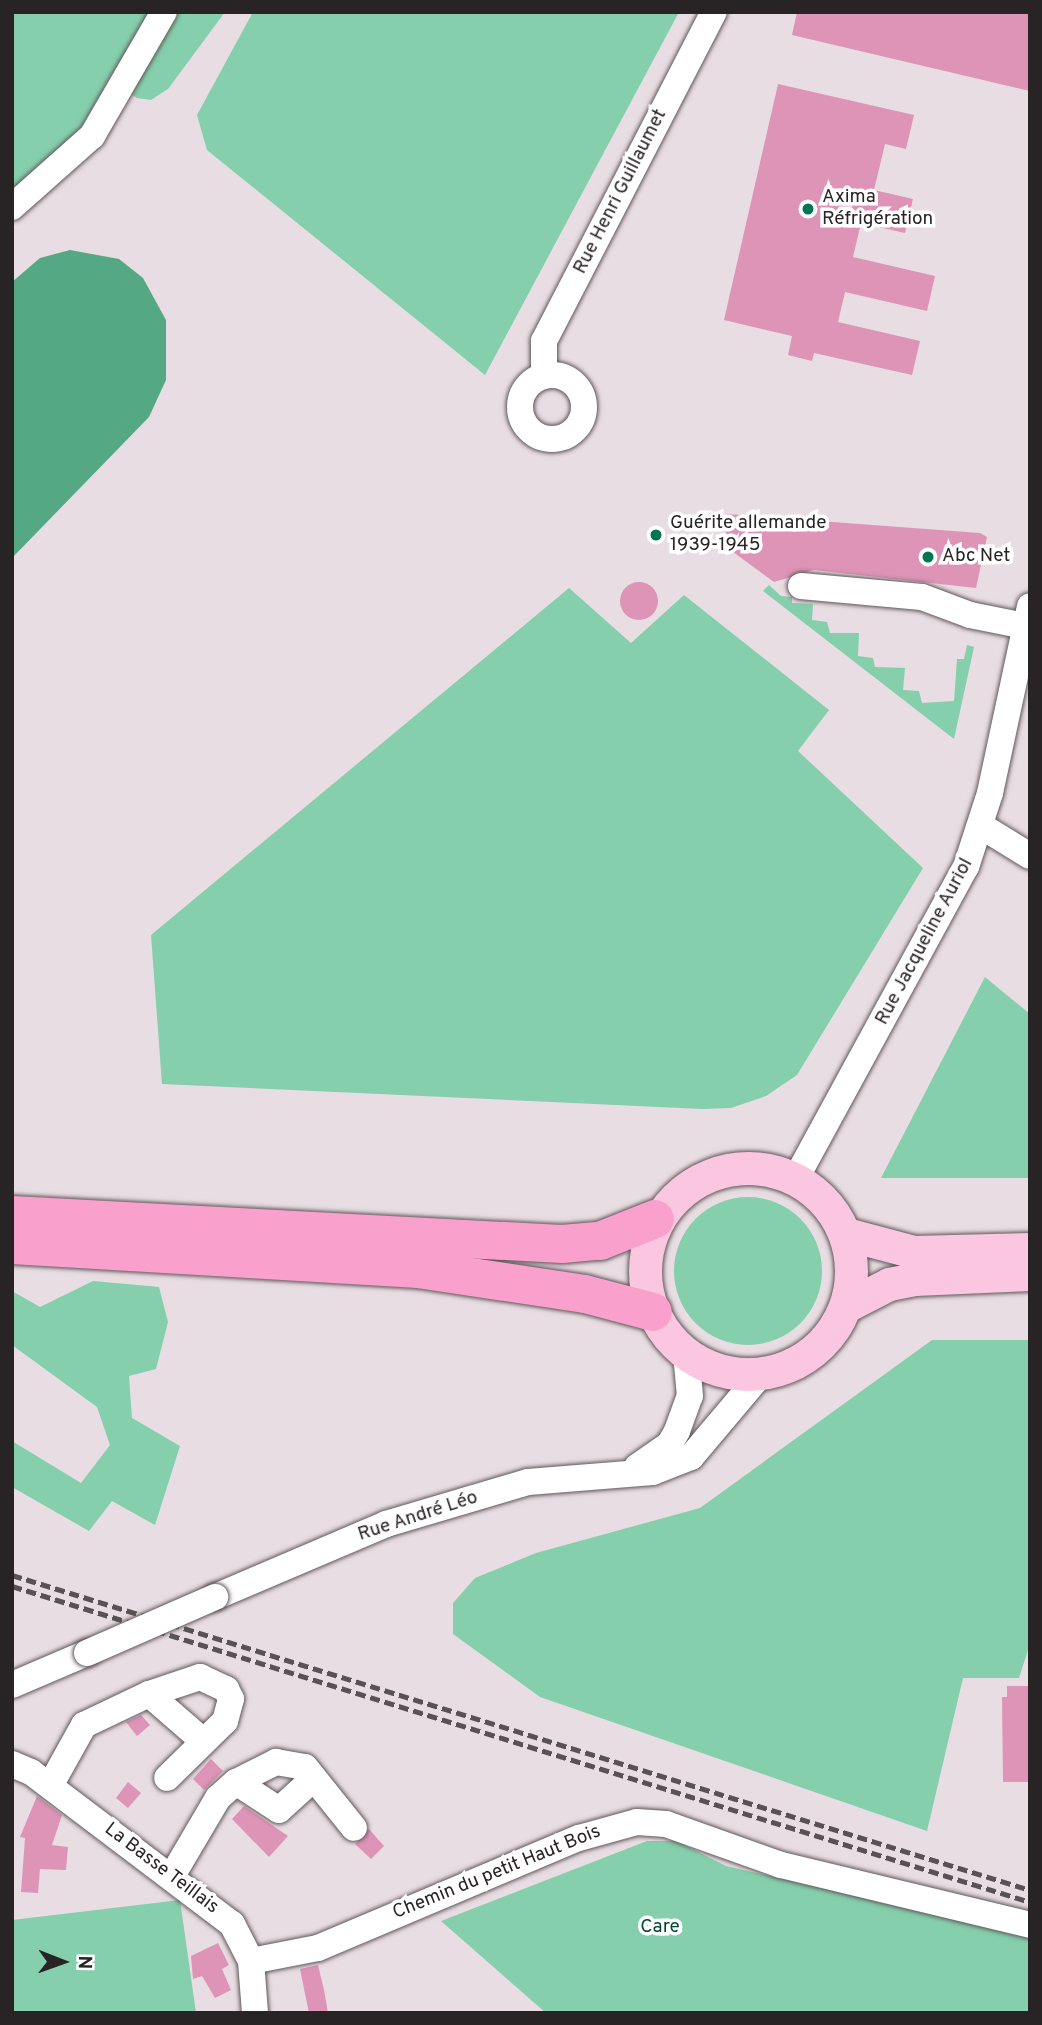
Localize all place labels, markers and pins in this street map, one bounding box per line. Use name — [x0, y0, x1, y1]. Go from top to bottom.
place label: Axima Réfrigération — [822, 187, 933, 231]
marker: Axima Réfrigération — [800, 201, 816, 217]
place label: Guérite allemande 1939-1945 — [670, 513, 826, 557]
marker: Guérite allemande 1939-1945 — [648, 527, 664, 543]
place label: Abc Net — [942, 546, 1011, 568]
marker: Abc Net — [920, 549, 936, 565]

